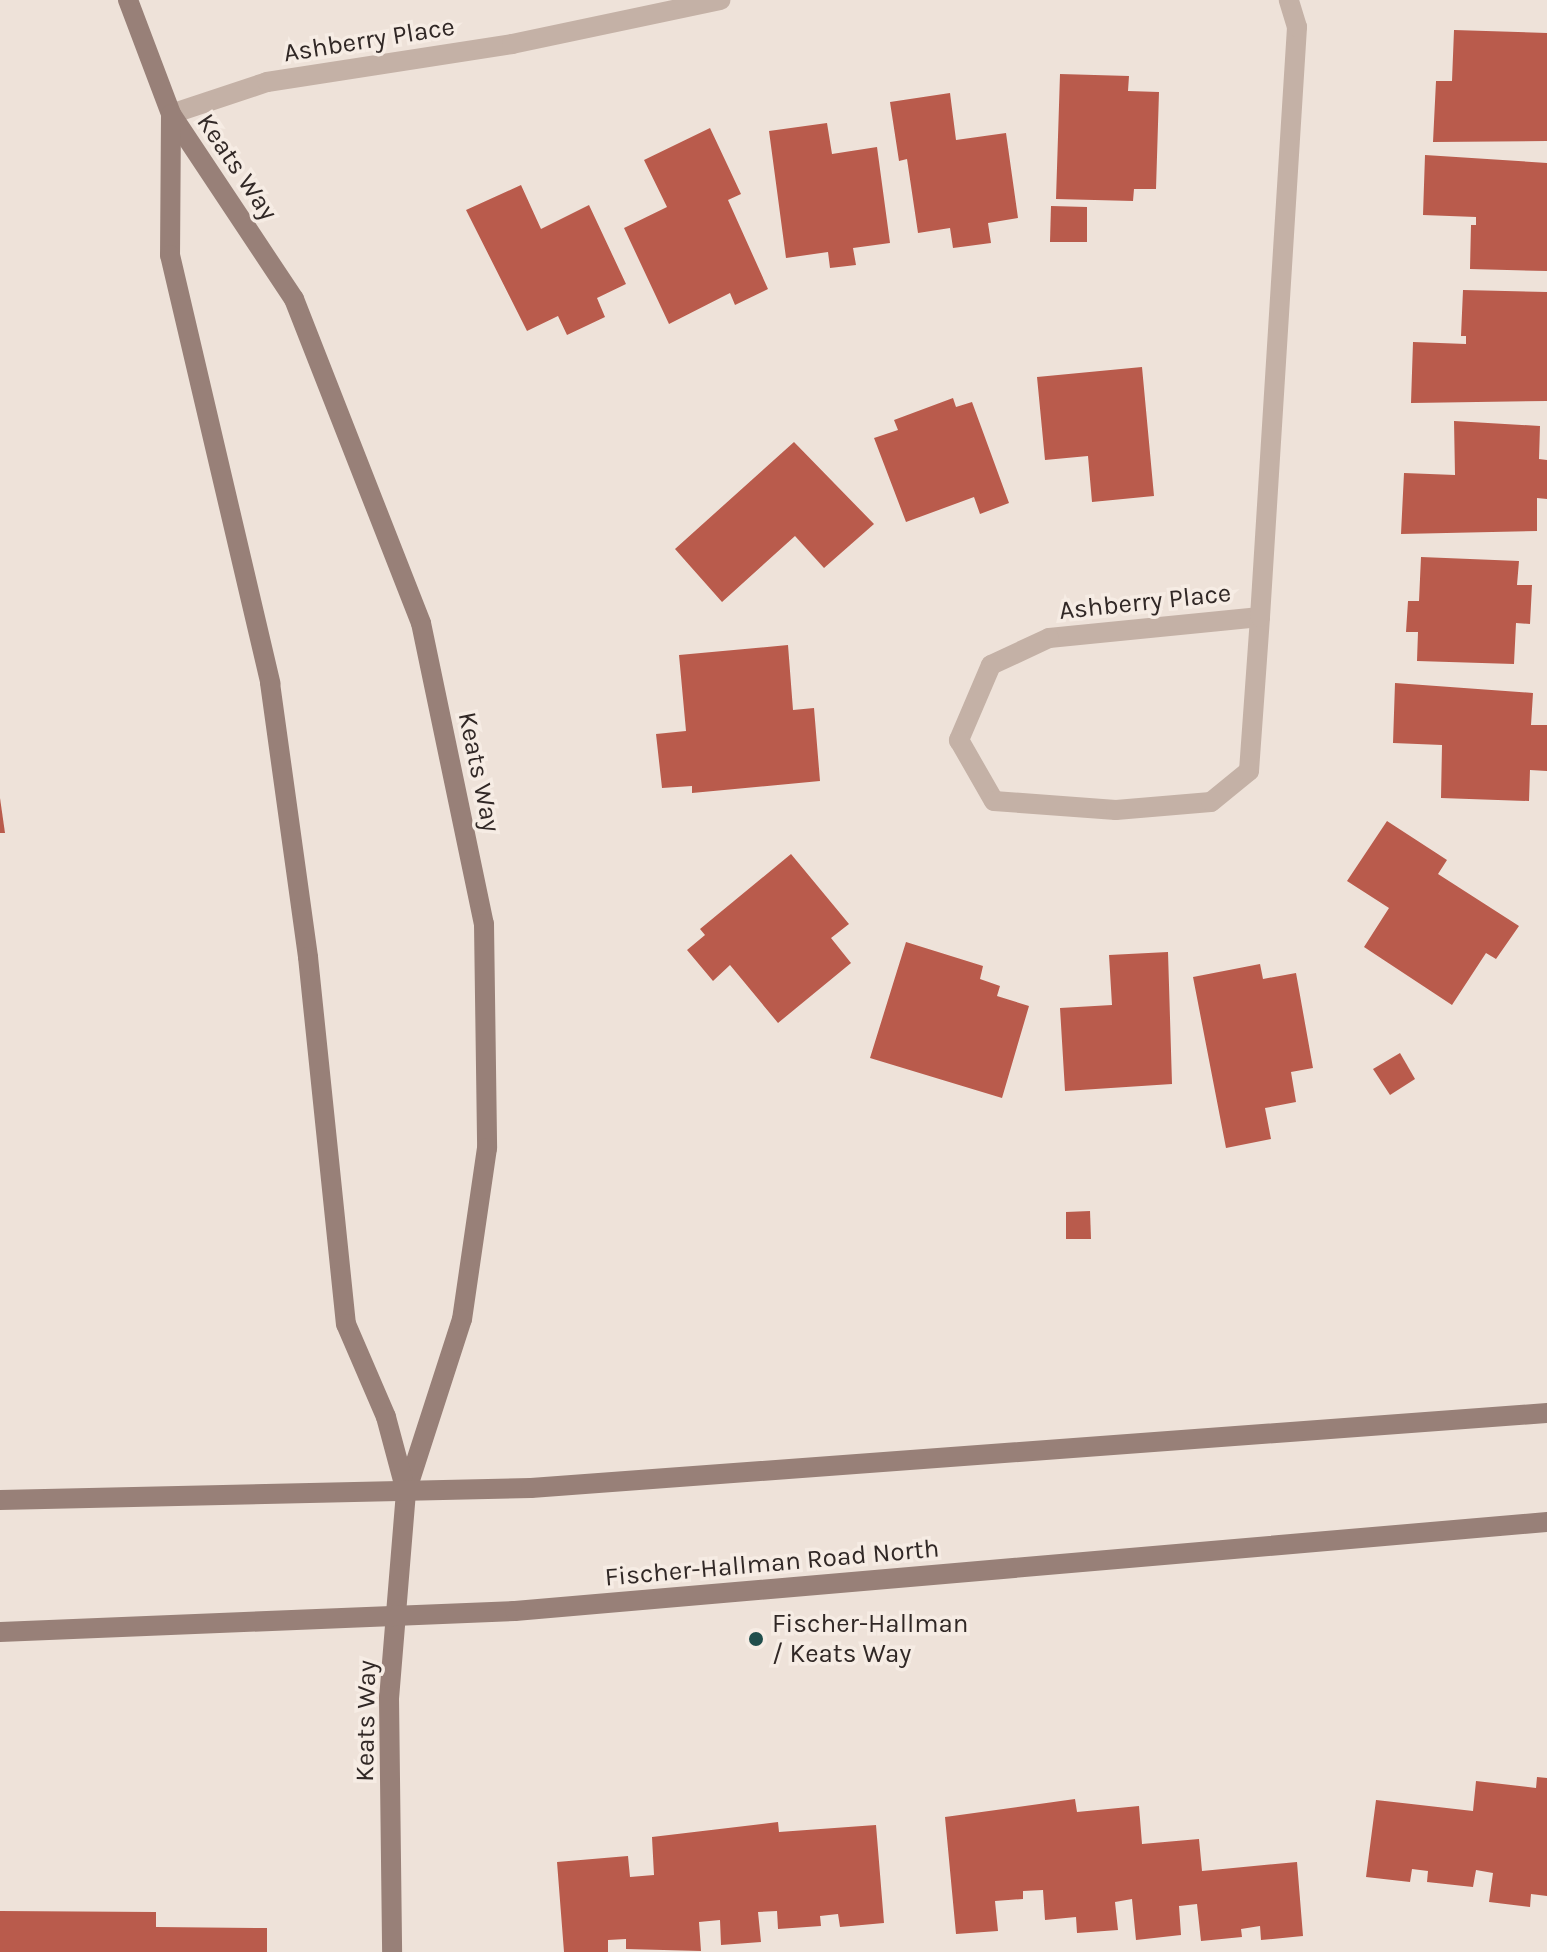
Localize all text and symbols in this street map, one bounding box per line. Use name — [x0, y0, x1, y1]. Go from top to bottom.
street label: Ashberry Place — [281, 11, 457, 69]
street label: Keats Way — [190, 108, 284, 226]
street label: Ashberry Place — [1057, 577, 1233, 627]
street label: Keats Way — [451, 709, 507, 835]
street label: Fischer-Hallman Road North — [603, 1533, 941, 1593]
place label: Fischer-Hallman / Keats Way — [772, 1608, 969, 1670]
marker: Fischer-Hallman / Keats Way — [747, 1630, 765, 1648]
street label: Keats Way — [349, 1660, 383, 1782]

